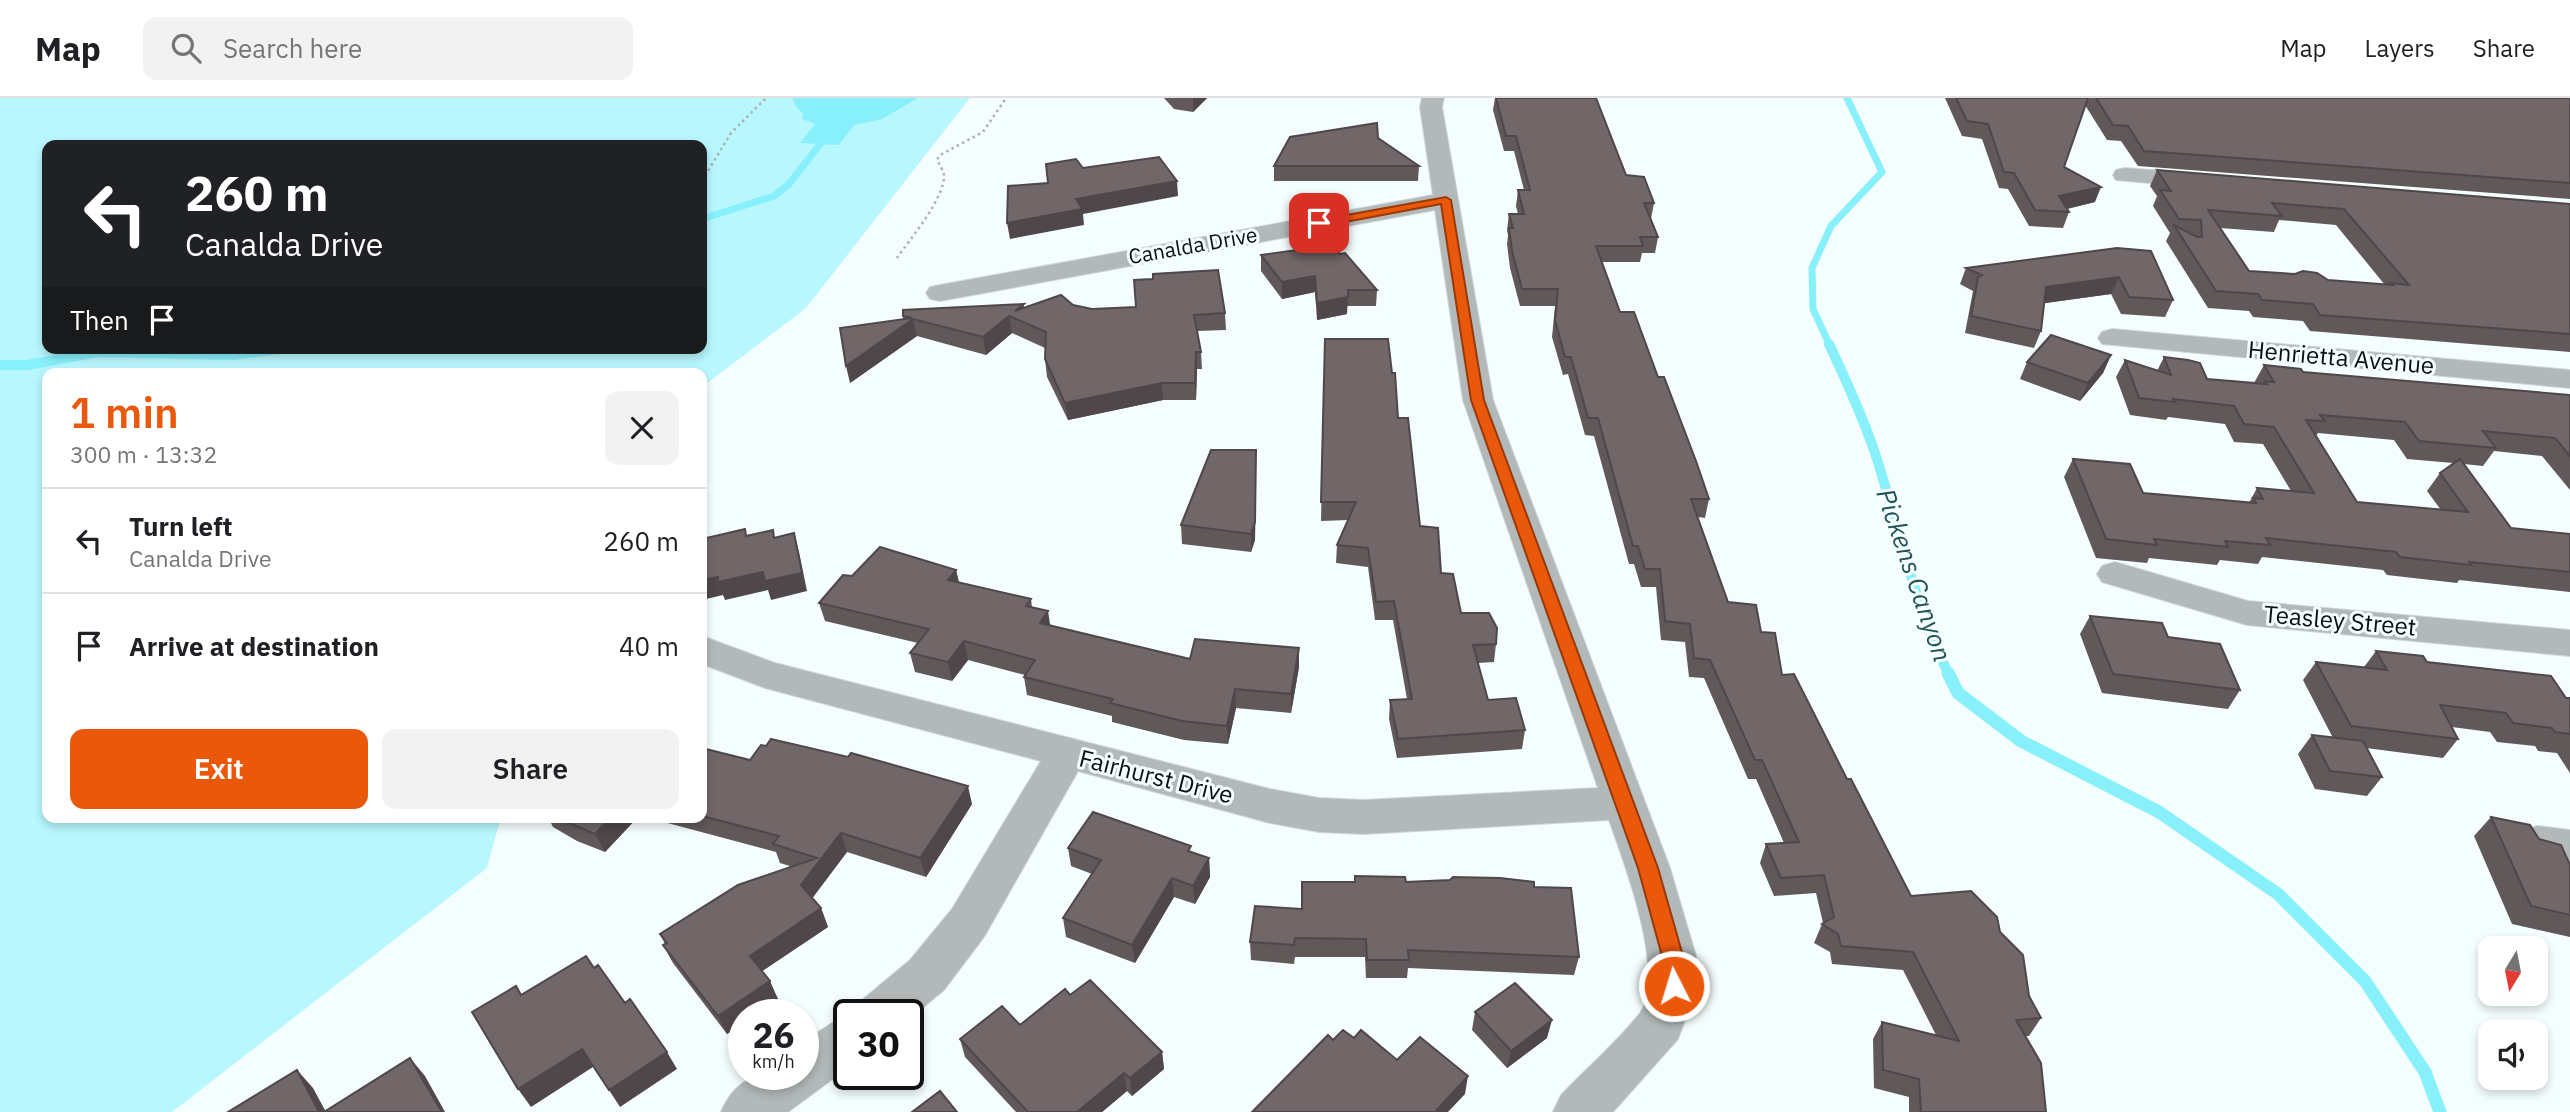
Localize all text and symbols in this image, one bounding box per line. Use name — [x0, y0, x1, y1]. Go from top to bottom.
search box — [143, 17, 633, 80]
text: Map — [35, 27, 101, 70]
icon: search — [167, 29, 205, 67]
text: Search here — [223, 31, 362, 65]
text: Map — [2280, 32, 2327, 64]
text: Layers — [2365, 32, 2435, 64]
text: Share — [2473, 32, 2535, 64]
text: 260 m — [185, 161, 329, 224]
icon: left — [70, 168, 161, 259]
pin — [1289, 193, 1349, 253]
icon: arrive — [1300, 204, 1338, 242]
street label: Canalda Drive — [1126, 220, 1259, 270]
text: Canalda Drive — [185, 223, 383, 265]
icon: arrive — [143, 301, 181, 339]
text: Then — [70, 303, 129, 337]
street label: Henrietta Avenue — [2247, 333, 2436, 381]
text: 1 min — [70, 385, 179, 440]
button: close — [605, 391, 679, 465]
text: 300 m · 13:32 — [70, 439, 217, 469]
water label: Pickens Canyon — [1869, 484, 1960, 666]
text: Turn left — [129, 509, 232, 543]
icon: left — [70, 522, 108, 560]
text: 260 m — [603, 524, 679, 558]
text: Canalda Drive — [129, 543, 272, 573]
street label: Teasley Street — [2263, 597, 2418, 643]
icon: arrive — [70, 627, 108, 665]
text: Arrive at destination — [129, 629, 379, 663]
text: 40 m — [619, 629, 679, 663]
button: Exit — [70, 729, 368, 809]
button: Share — [382, 729, 679, 809]
street label: Fairhurst Drive — [1076, 741, 1237, 811]
north arrow — [2478, 936, 2548, 1006]
map controls — [2478, 936, 2548, 1090]
position arrow — [1637, 949, 1711, 1023]
speed limit sign: 30 — [833, 999, 924, 1090]
text: 26 — [752, 1012, 795, 1058]
button: sound — [2478, 1020, 2548, 1090]
text: km/h — [752, 1050, 795, 1073]

